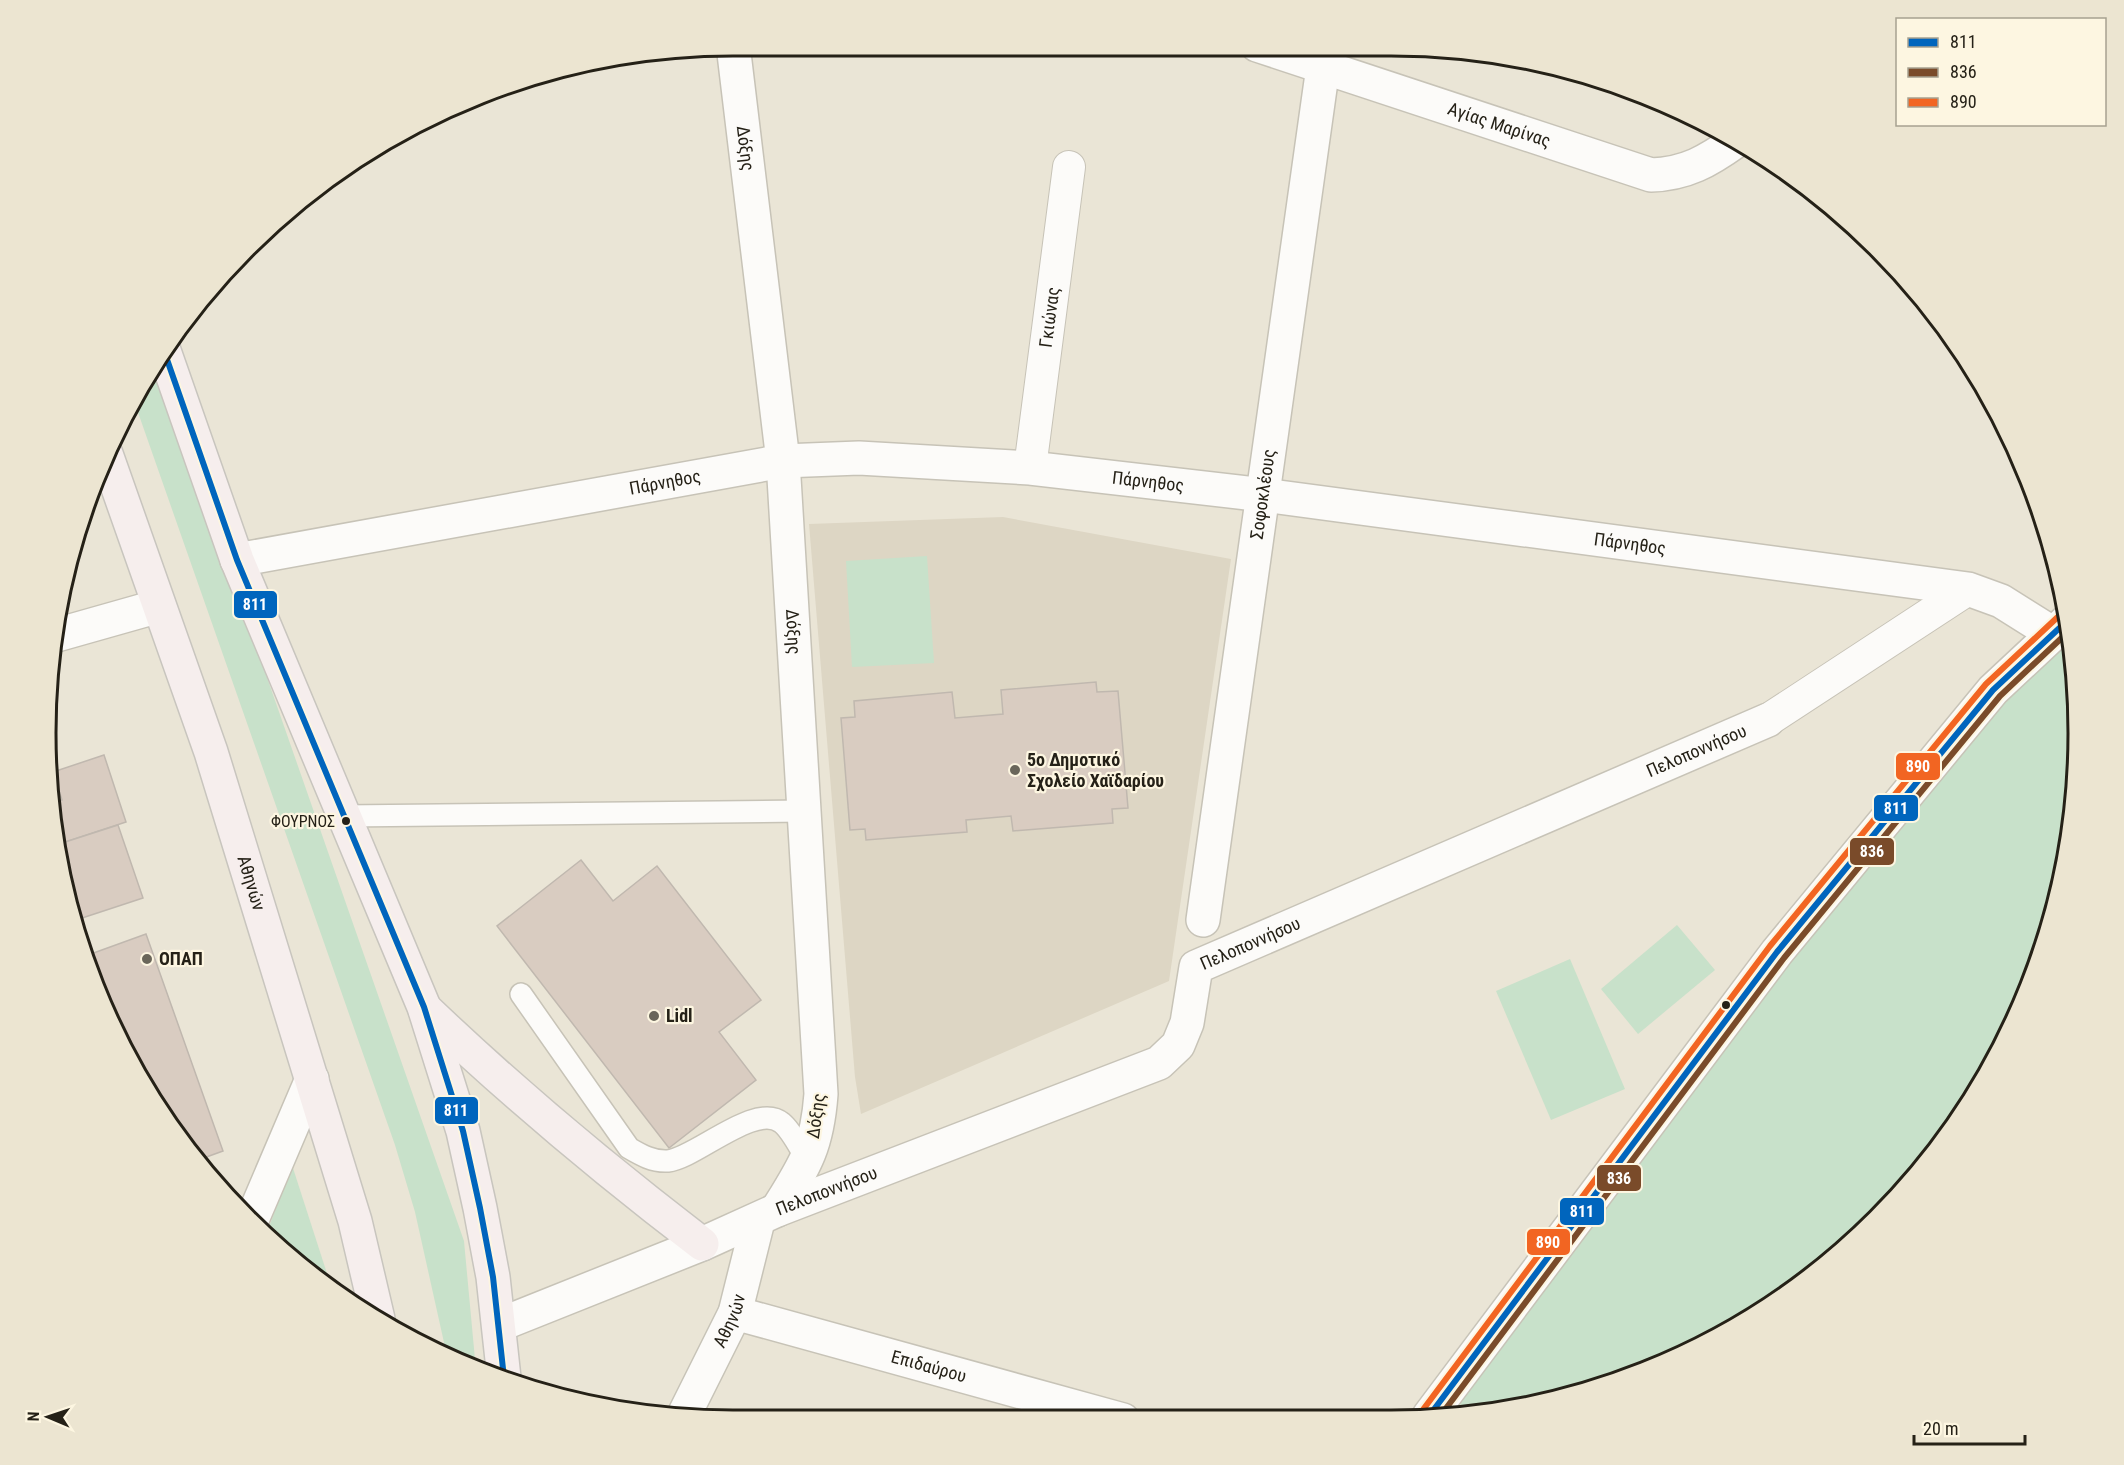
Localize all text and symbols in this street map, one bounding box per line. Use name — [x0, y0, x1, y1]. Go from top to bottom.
legend — [1896, 18, 2106, 126]
text: 811 — [1950, 31, 1977, 52]
text: 836 — [1950, 61, 1977, 82]
text: 890 — [1950, 91, 1977, 112]
street label: Αγίας Μαρίνας — [1445, 98, 1553, 151]
street label: Δόξης — [733, 124, 759, 172]
street label: Γκιώνας — [1035, 286, 1063, 349]
street label: Σοφοκλέους — [1246, 448, 1279, 540]
street label: Πάρνηθος — [628, 465, 702, 499]
street label: Πάρνηθος — [1111, 467, 1185, 496]
street label: Πάρνηθος — [1593, 528, 1667, 559]
line badge: 811 — [233, 590, 278, 619]
text: 811 — [243, 595, 267, 614]
street label: Δόξης — [782, 608, 806, 655]
street label: Πελοποννήσου — [1643, 720, 1749, 781]
place label: 5ο Δημοτικό Σχολείο Χαϊδαρίου — [1027, 749, 1164, 792]
line badge: 890 — [1895, 752, 1941, 781]
text: 890 — [1906, 757, 1930, 776]
marker: 5ο Δημοτικό Σχολείο Χαϊδαρίου — [1008, 763, 1022, 777]
line badge: 811 — [1873, 794, 1919, 822]
text: 811 — [1884, 799, 1908, 818]
place label: ΦΟΥΡΝΟΣ — [271, 812, 335, 831]
marker: ΦΟΥΡΝΟΣ — [340, 815, 352, 827]
line badge: 836 — [1849, 837, 1895, 866]
text: 836 — [1860, 842, 1884, 861]
street label: Αθηνών — [233, 853, 270, 913]
street label: Πελοποννήσου — [1197, 912, 1303, 974]
place label: ΟΠΑΠ — [159, 948, 203, 969]
marker: ΟΠΑΠ — [140, 952, 154, 966]
unlabelled marker — [1720, 999, 1732, 1011]
place label: Lidl — [666, 1005, 693, 1026]
marker: Lidl — [647, 1009, 661, 1023]
street label: Δόξης — [802, 1092, 829, 1140]
line badge: 811 — [434, 1096, 479, 1125]
text: 811 — [444, 1101, 468, 1120]
street label: Πελοποννήσου — [773, 1161, 880, 1219]
line badge: 836 — [1596, 1164, 1642, 1192]
text: 836 — [1607, 1169, 1631, 1188]
line badge: 811 — [1559, 1197, 1605, 1226]
text: 811 — [1570, 1202, 1594, 1221]
line badge: 890 — [1526, 1228, 1571, 1256]
text: 890 — [1536, 1233, 1560, 1252]
street label: Αθηνών — [708, 1291, 749, 1351]
street label: Επιδαύρου — [889, 1346, 969, 1386]
north arrow — [18, 1387, 78, 1447]
scale bar — [1914, 1408, 2025, 1446]
text: N — [24, 1411, 43, 1422]
text: 20 m — [1923, 1418, 1958, 1439]

